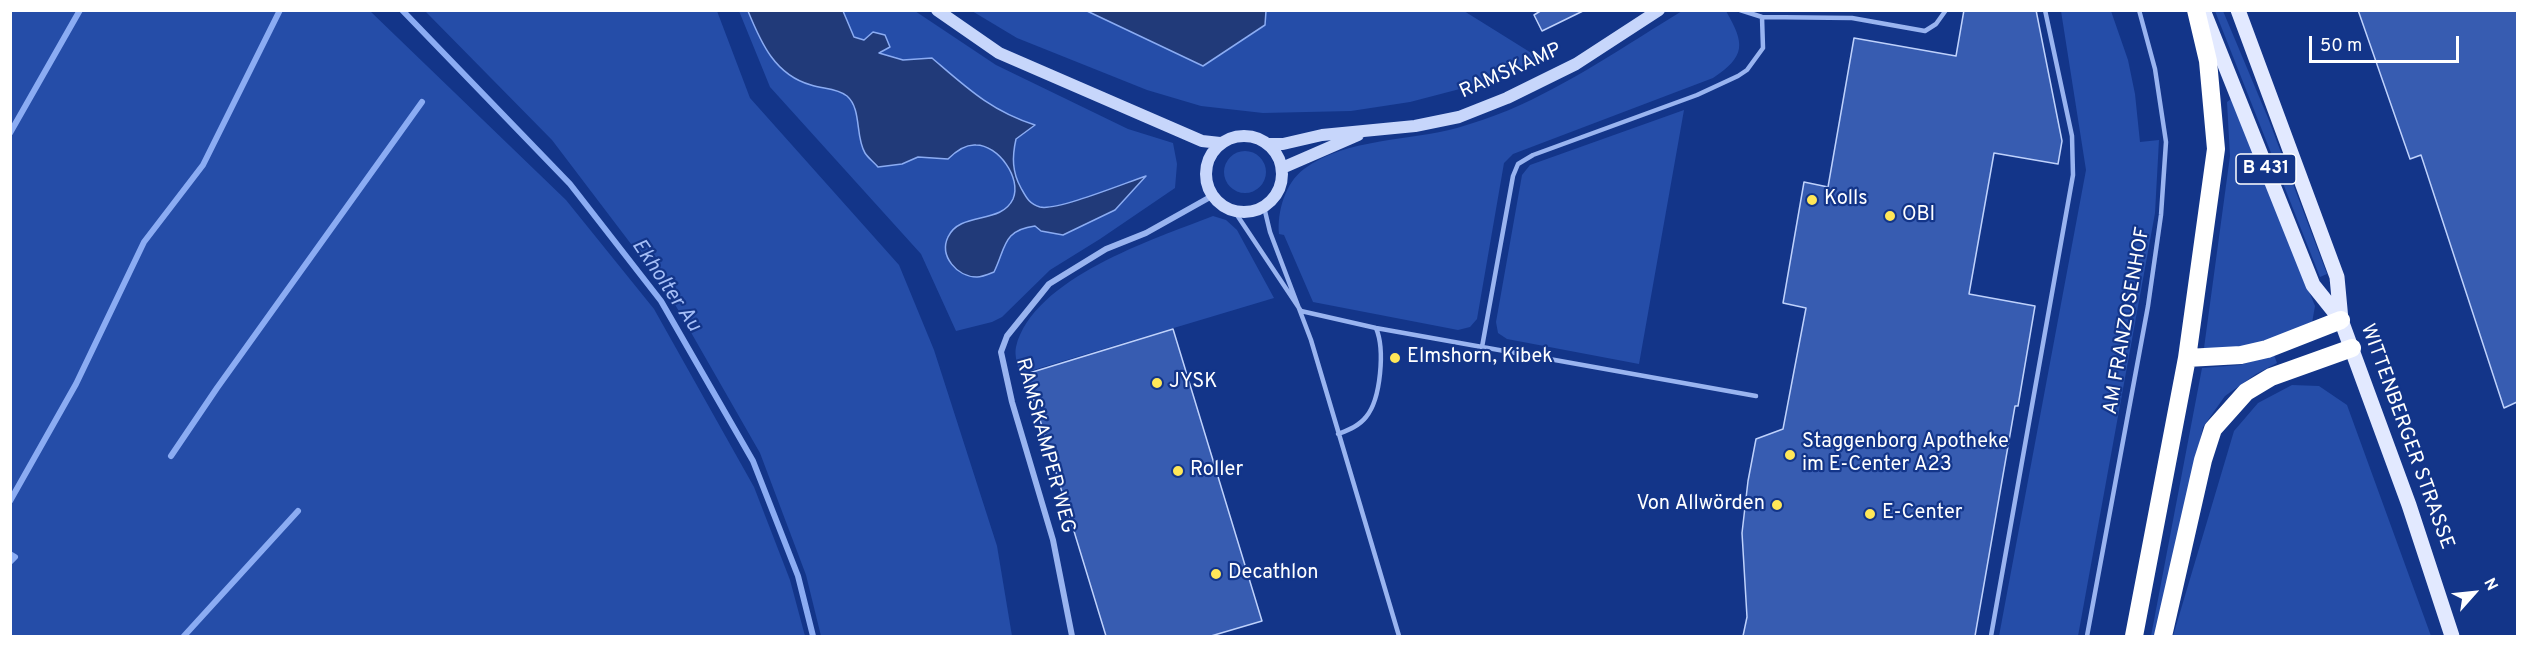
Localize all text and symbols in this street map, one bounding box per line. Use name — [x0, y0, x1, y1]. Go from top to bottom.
scale bar — [2312, 24, 2462, 62]
text: 50 m — [2320, 35, 2362, 58]
street label: RAMSKAMP — [1456, 39, 1566, 105]
road number: B 431 — [2236, 154, 2296, 184]
place label: Kolls — [1824, 188, 1868, 212]
marker: Kolls — [1805, 193, 1819, 207]
place label: OBI — [1902, 204, 1935, 228]
marker: OBI — [1883, 209, 1897, 223]
street label: AM FRANZOSENHOF — [2100, 225, 2156, 417]
water label: Ekholter Au — [625, 235, 705, 337]
street label: WITTENBERGER STRASSE — [2354, 321, 2458, 553]
place label: Elmshorn, Kibek — [1407, 346, 1553, 370]
marker: Elmshorn, Kibek — [1388, 351, 1402, 365]
street label: RAMSKAMPER WEG — [1009, 356, 1079, 536]
place label: JYSK — [1169, 371, 1217, 395]
marker: JYSK — [1150, 376, 1164, 390]
place label: Staggenborg Apotheke im E-Center A23 — [1802, 431, 2009, 478]
marker: Staggenborg Apotheke im E-Center A23 — [1783, 448, 1797, 462]
place label: Roller — [1190, 459, 1243, 483]
marker: Roller — [1171, 464, 1185, 478]
place label: Von Allwörden — [1637, 493, 1765, 517]
marker: Von Allwörden — [1770, 498, 1784, 512]
place label: E-Center — [1882, 502, 1963, 526]
marker: E-Center — [1863, 507, 1877, 521]
place label: Decathlon — [1228, 562, 1319, 586]
north arrow — [2444, 563, 2504, 623]
marker: Decathlon — [1209, 567, 1223, 581]
text: N — [2479, 575, 2502, 594]

